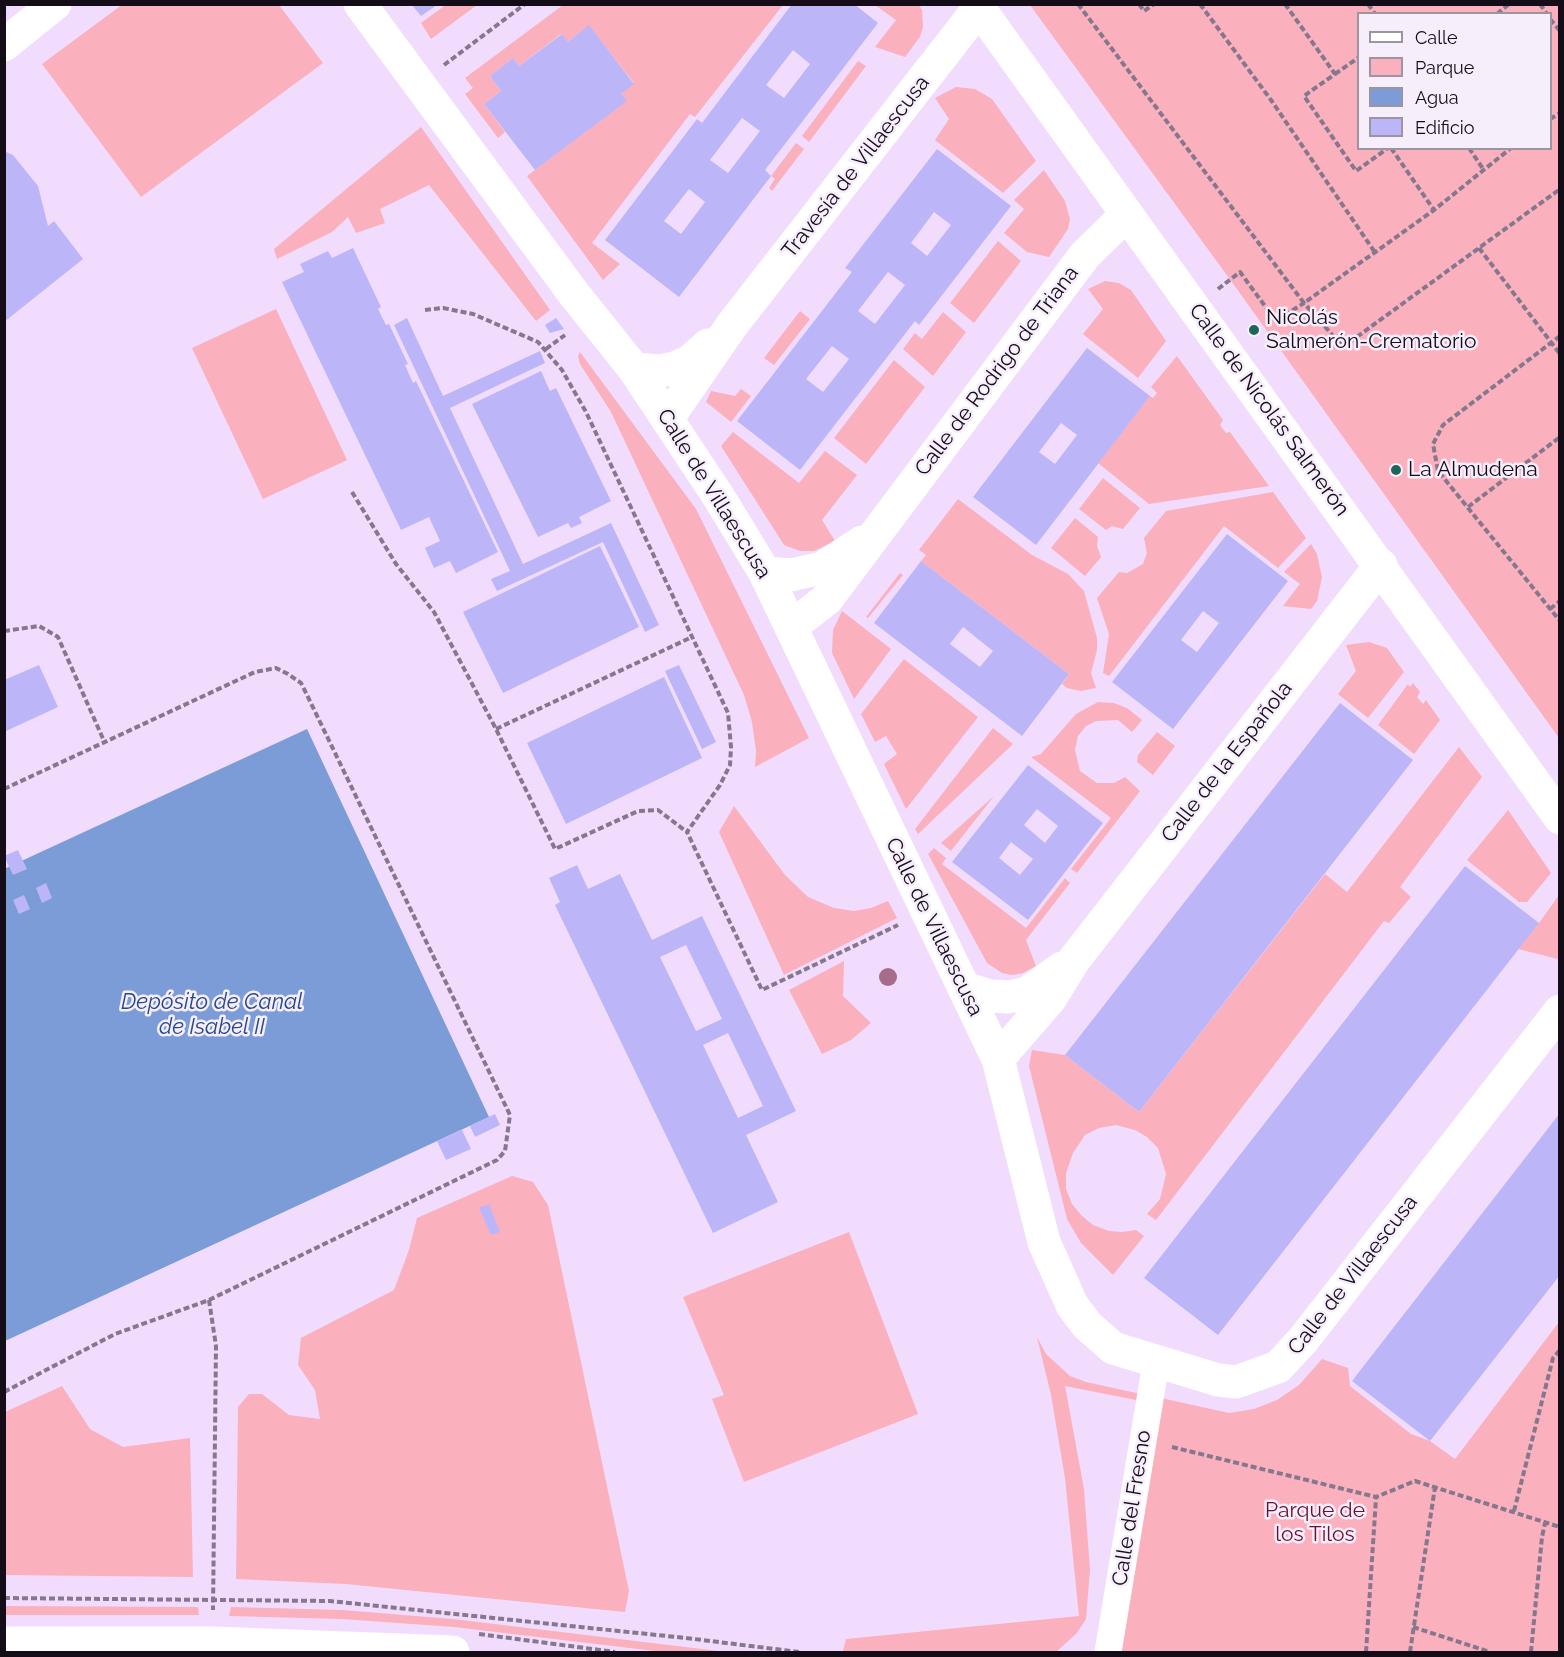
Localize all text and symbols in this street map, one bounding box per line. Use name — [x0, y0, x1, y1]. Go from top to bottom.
legend — [1357, 12, 1552, 150]
text: Calle — [1415, 27, 1458, 48]
text: Parque — [1415, 57, 1474, 78]
street label: Travesía de Villaescusa — [777, 71, 935, 263]
text: Agua — [1415, 87, 1459, 108]
text: Edificio — [1415, 117, 1474, 138]
street label: Calle de Rodrigo de Triana — [910, 261, 1084, 481]
street label: Calle de Nicolás Salmerón — [1183, 299, 1355, 521]
place label: Nicolás Salmerón-Crematorio — [1266, 305, 1476, 355]
marker: Nicolás Salmerón-Crematorio — [1247, 323, 1261, 337]
street label: Calle de Villaescusa — [652, 404, 776, 584]
place label: La Almudena — [1408, 457, 1538, 483]
marker: La Almudena — [1389, 463, 1403, 477]
street label: Calle de la Española — [1156, 676, 1298, 848]
street label: Calle de Villaescusa — [880, 834, 988, 1020]
water label: Depósito de Canal de Isabel II — [121, 989, 303, 1040]
street label: Calle de Villaescusa — [1283, 1190, 1423, 1360]
street label: Calle del Fresno — [1107, 1428, 1157, 1588]
park label: Parque de los Tilos — [1265, 1498, 1365, 1548]

